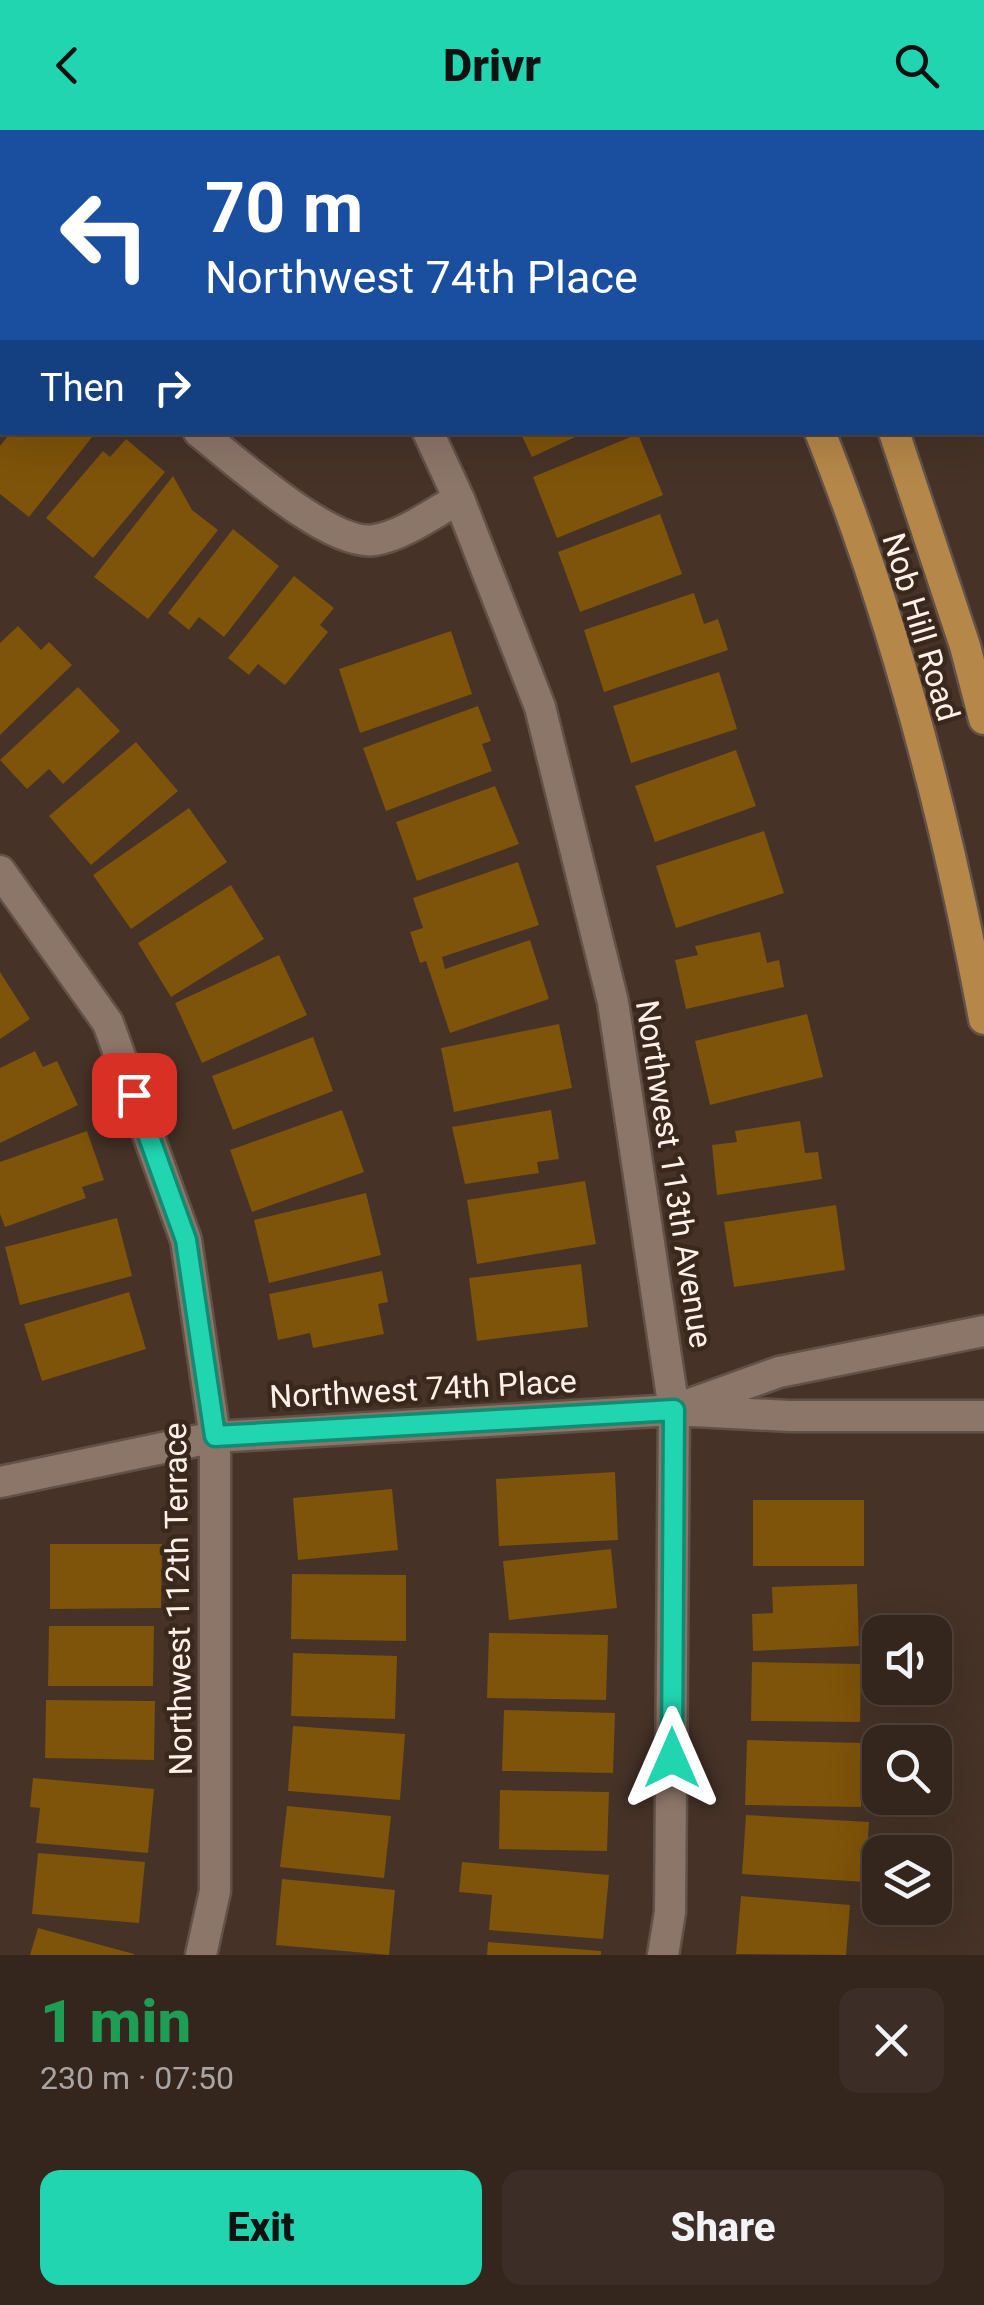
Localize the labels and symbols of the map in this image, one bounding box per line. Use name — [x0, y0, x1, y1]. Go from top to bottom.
street label: Nob Hill Road — [874, 528, 968, 726]
street label: Northwest 113th Avenue — [628, 998, 720, 1350]
pin — [92, 1053, 177, 1138]
street label: Northwest 74th Place — [268, 1362, 578, 1416]
street label: Northwest 112th Terrace — [156, 1422, 200, 1776]
position arrow — [620, 1706, 724, 1810]

